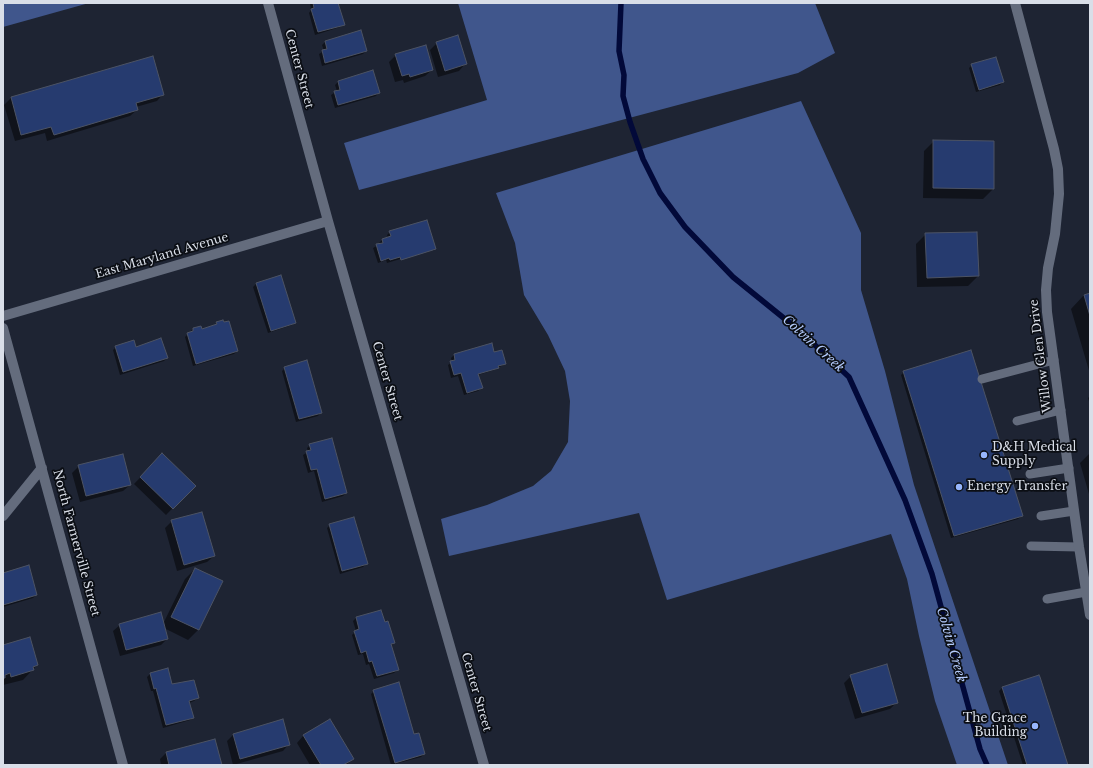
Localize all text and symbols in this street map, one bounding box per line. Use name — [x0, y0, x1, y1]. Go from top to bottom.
street label: Center Street — [282, 28, 316, 110]
street label: East Maryland Avenue — [94, 230, 230, 282]
street label: Willow Glen Drive — [1027, 298, 1055, 414]
water label: Colvin Creek — [779, 312, 847, 376]
street label: Center Street — [369, 340, 405, 422]
place label: D&H Medical Supply — [992, 441, 1077, 469]
marker: D&H Medical Supply — [979, 450, 989, 460]
street label: North Farmerville Street — [49, 468, 103, 618]
place label: Energy Transfer — [967, 480, 1067, 494]
marker: Energy Transfer — [954, 482, 964, 492]
water label: Colvin Creek — [933, 605, 969, 685]
street label: Center Street — [458, 651, 494, 733]
place label: The Grace Building — [963, 712, 1027, 740]
marker: The Grace Building — [1030, 721, 1040, 731]

